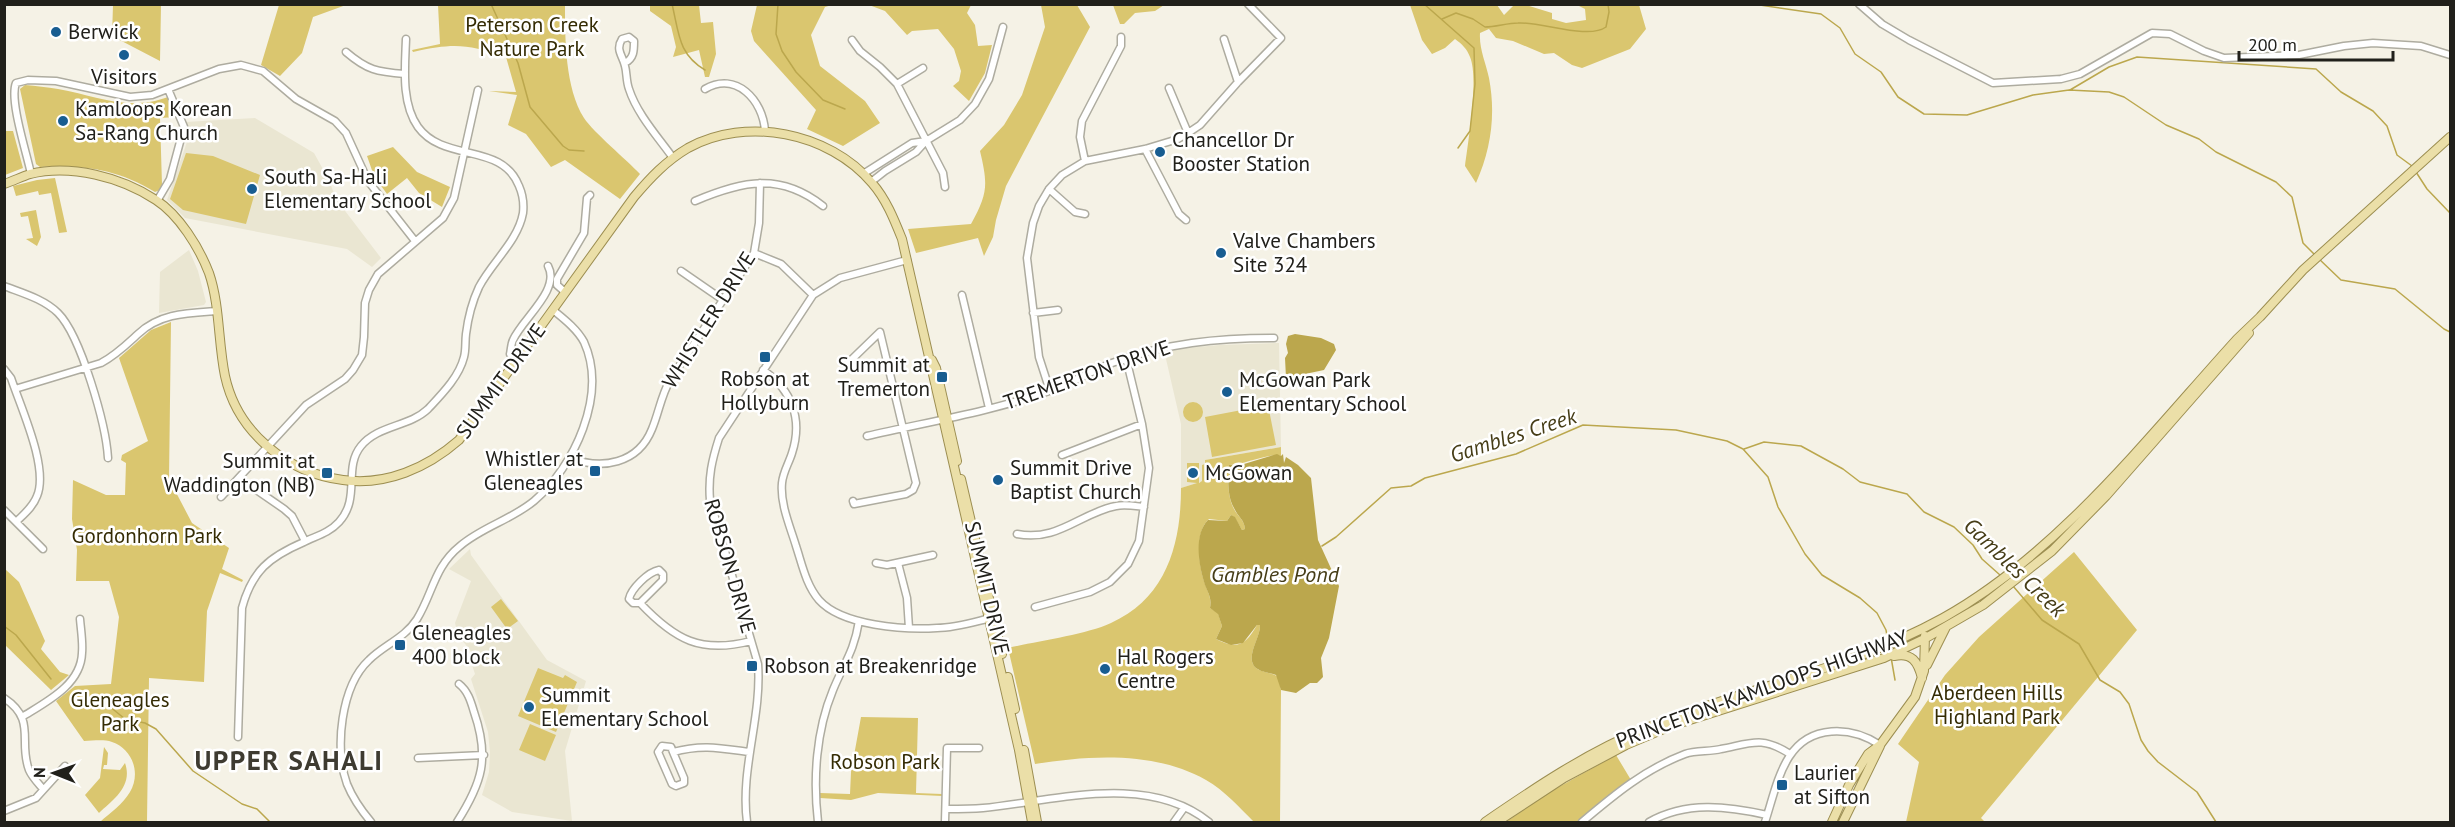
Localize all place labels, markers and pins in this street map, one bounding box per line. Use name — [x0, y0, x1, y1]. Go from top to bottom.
place label: Berwick — [68, 18, 139, 45]
marker: Berwick — [49, 25, 63, 39]
marker: Visitors — [117, 48, 131, 62]
place label: Visitors — [90, 63, 157, 90]
place label: Kamloops Korean Sa-Rang Church — [75, 95, 232, 146]
marker: Kamloops Korean Sa-Rang Church — [56, 114, 70, 128]
place label: Chancellor Dr Booster Station — [1172, 126, 1310, 177]
marker: Chancellor Dr Booster Station — [1153, 145, 1167, 159]
place label: South Sa-Hali Elementary School — [264, 163, 431, 214]
marker: South Sa-Hali Elementary School — [245, 182, 259, 196]
place label: Valve Chambers Site 324 — [1232, 227, 1376, 278]
marker: Valve Chambers Site 324 — [1214, 246, 1228, 260]
marker: Robson at Hollyburn — [758, 350, 772, 364]
place label: Summit at Tremerton — [838, 351, 930, 402]
place label: Robson at Hollyburn — [721, 365, 809, 416]
place label: McGowan Park Elementary School — [1239, 366, 1406, 417]
marker: Summit at Tremerton — [935, 370, 949, 384]
marker: McGowan Park Elementary School — [1220, 385, 1234, 399]
place label: Whistler at Gleneagles — [484, 445, 583, 496]
place label: Summit at Waddington (NB) — [164, 447, 315, 498]
place label: Summit Drive Baptist Church — [1010, 454, 1141, 505]
place label: McGowan — [1205, 459, 1292, 486]
marker: Whistler at Gleneagles — [588, 464, 602, 478]
marker: Summit at Waddington (NB) — [320, 466, 334, 480]
marker: McGowan — [1186, 466, 1200, 480]
marker: Summit Drive Baptist Church — [991, 473, 1005, 487]
place label: Gleneagles 400 block — [412, 619, 511, 670]
marker: Gleneagles 400 block — [393, 638, 407, 652]
place label: Hal Rogers Centre — [1117, 643, 1214, 694]
place label: Robson at Breakenridge — [764, 652, 977, 679]
marker: Robson at Breakenridge — [745, 659, 759, 673]
marker: Hal Rogers Centre — [1098, 662, 1112, 676]
place label: Summit Elementary School — [541, 681, 708, 732]
marker: Summit Elementary School — [522, 700, 536, 714]
place label: Laurier at Sifton — [1794, 759, 1870, 810]
marker: Laurier at Sifton — [1775, 778, 1789, 792]

